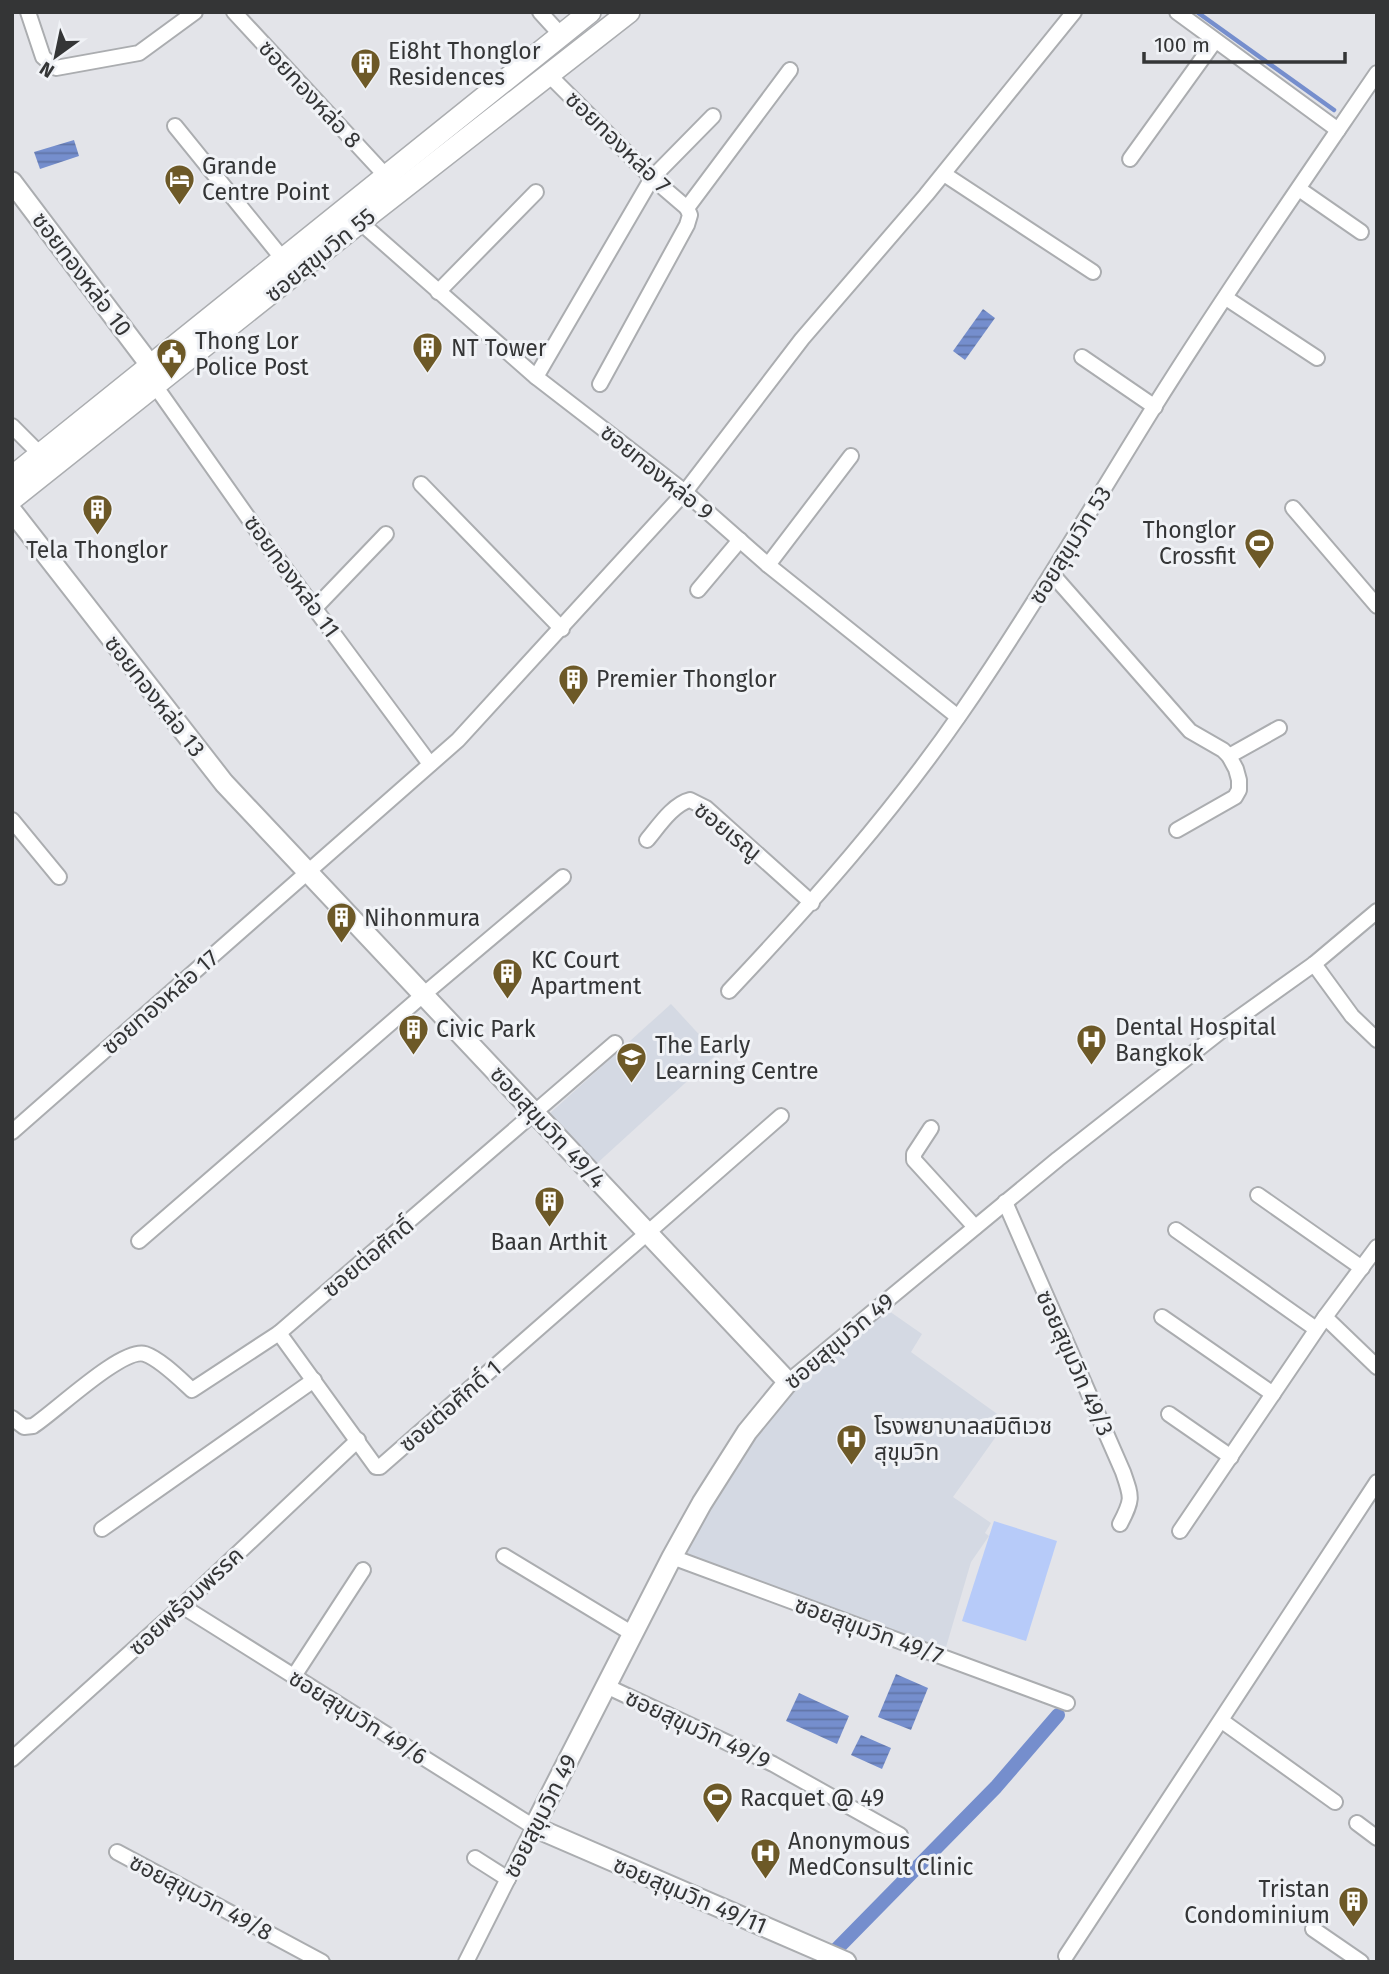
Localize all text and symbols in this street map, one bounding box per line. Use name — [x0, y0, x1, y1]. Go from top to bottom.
north arrow — [21, 21, 91, 91]
scale bar — [1144, 21, 1345, 65]
text: 100 m — [1154, 32, 1210, 58]
street label: ซอยทองหล่อ 8 — [253, 34, 367, 154]
place label: Ei8ht Thonglor Residences — [388, 37, 541, 91]
building icon: Ei8ht Thonglor Residences — [348, 47, 382, 91]
text: N — [35, 57, 59, 83]
street label: ซอยทองหล่อ 7 — [560, 85, 676, 199]
place label: Grande Centre Point — [202, 152, 331, 206]
hotel icon: Grande Centre Point — [162, 162, 196, 206]
street label: ซอยสุขุมวิท 55 — [259, 202, 381, 308]
street label: ซอยทองหล่อ 10 — [26, 207, 138, 341]
place label: Thong Lor Police Post — [195, 327, 309, 381]
building icon: NT Tower — [411, 331, 445, 375]
place label: NT Tower — [451, 334, 547, 362]
public building icon: Thong Lor Police Post — [155, 337, 189, 381]
street label: ซอยทองหล่อ 9 — [595, 418, 719, 526]
street label: ซอยสุขุมวิท 53 — [1023, 481, 1117, 609]
building icon: Tela Thonglor — [80, 492, 114, 536]
street label: ซอยทองหล่อ 11 — [238, 509, 346, 643]
place label: Thonglor Crossfit — [1143, 516, 1237, 570]
sports icon: Thonglor Crossfit — [1242, 526, 1276, 570]
place label: Tela Thonglor — [26, 536, 168, 564]
street label: ซอยทองหล่อ 13 — [99, 630, 211, 762]
building icon: Premier Thonglor — [556, 662, 590, 706]
place label: Premier Thonglor — [596, 665, 777, 693]
street label: ซอยเรณู — [688, 795, 767, 867]
building icon: Nihonmura — [324, 901, 358, 945]
place label: Nihonmura — [364, 904, 480, 932]
street label: ซอยทองหล่อ 17 — [96, 944, 224, 1060]
place label: KC Court Apartment — [531, 946, 642, 1000]
building icon: KC Court Apartment — [491, 956, 525, 1000]
building icon: Civic Park — [396, 1012, 430, 1056]
place label: Dental Hospital Bangkok — [1115, 1013, 1276, 1067]
place label: Civic Park — [436, 1015, 536, 1043]
hospital icon: Dental Hospital Bangkok — [1075, 1023, 1109, 1067]
place label: The Early Learning Centre — [655, 1031, 819, 1085]
school or university icon: The Early Learning Centre — [615, 1041, 649, 1085]
street label: ซอยสุขุมวิท 49/4 — [484, 1060, 612, 1194]
building icon: Baan Arthit — [532, 1184, 566, 1228]
street label: ซอยต่อศักดิ์ — [317, 1211, 419, 1303]
place label: Baan Arthit — [490, 1228, 608, 1256]
street label: ซอยสุขุมวิท 49/3 — [1030, 1286, 1120, 1440]
street label: ซอยสุขุมวิท 49 — [778, 1287, 900, 1395]
street label: ซอยต่อศักดิ์ 1 — [393, 1354, 507, 1458]
place label: โรงพยาบาลสมิติเวช สุขุมวิท — [874, 1412, 1052, 1466]
hospital icon: โรงพยาบาลสมิติเวช สุขุมวิท — [834, 1422, 868, 1466]
street label: ซอยพร้อมพรรค — [123, 1541, 249, 1661]
street label: ซอยสุขุมวิท 49/7 — [791, 1590, 947, 1670]
street label: ซอยสุขุมวิท 49/6 — [284, 1663, 432, 1771]
street label: ซอยสุขุมวิท 49/9 — [621, 1683, 775, 1775]
street label: ซอยสุขุมวิท 49 — [497, 1750, 583, 1882]
sports icon: Racquet @ 49 — [700, 1781, 734, 1825]
place label: Racquet @ 49 — [740, 1784, 884, 1812]
place label: Anonymous MedConsult Clinic — [788, 1827, 974, 1881]
hospital icon: Anonymous MedConsult Clinic — [748, 1837, 782, 1881]
street label: ซอยสุขุมวิท 49/8 — [125, 1848, 277, 1946]
street label: ซอยสุขุมวิท 49/11 — [609, 1850, 771, 1940]
place label: Tristan Condominium — [1184, 1875, 1330, 1929]
building icon: Tristan Condominium — [1336, 1885, 1370, 1929]

